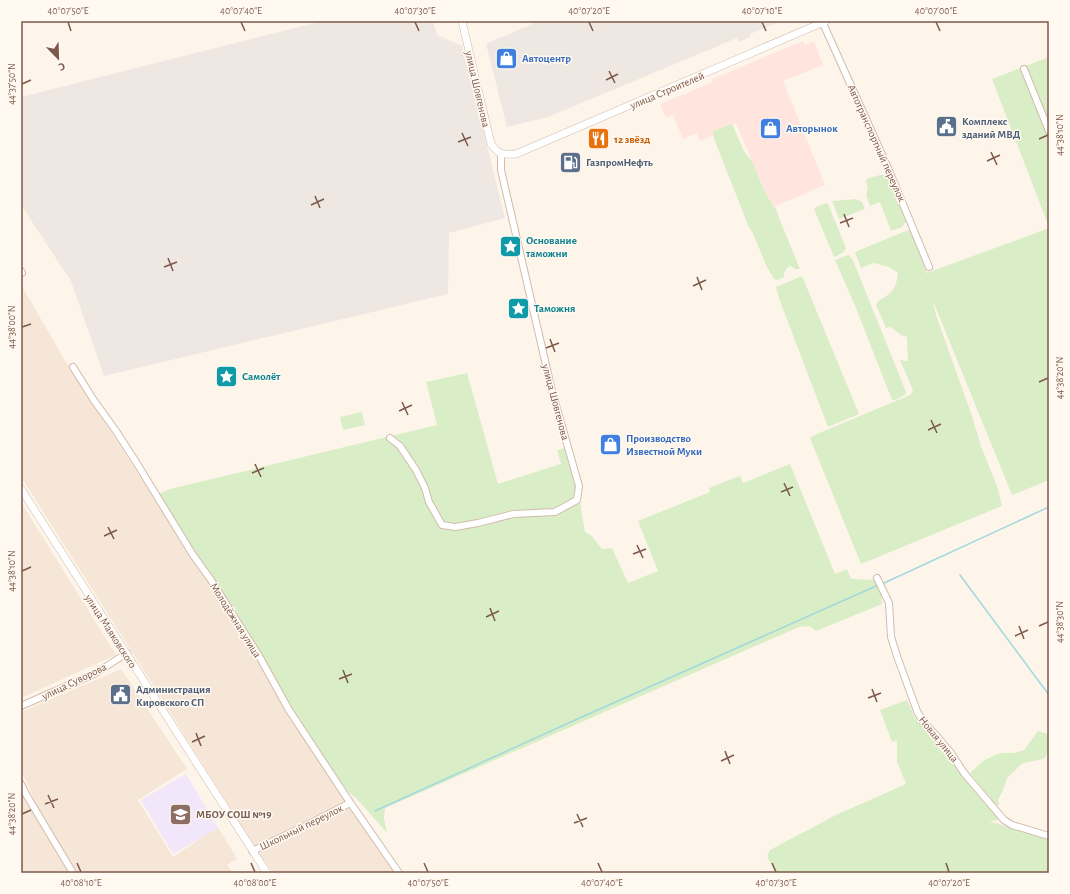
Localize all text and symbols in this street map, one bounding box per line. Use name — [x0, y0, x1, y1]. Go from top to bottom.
text: 40°07'50"E — [47, 6, 89, 16]
text: 40°07'40"E — [220, 6, 262, 16]
text: 40°07'30"E — [394, 6, 436, 16]
text: 40°07'20"E — [568, 6, 610, 16]
text: 40°07'10"E — [742, 6, 782, 16]
text: 40°07'00"E — [915, 6, 957, 16]
north arrow — [38, 38, 78, 78]
shop icon: Автоцентр — [493, 45, 519, 71]
street label: улица Шовгенова — [463, 49, 492, 128]
place label: Автоцентр — [522, 53, 571, 64]
text: С — [57, 60, 67, 73]
text: 44°37'50"N — [7, 63, 17, 105]
street label: улица Строителей — [628, 70, 706, 111]
street label: Автотранспортный переулок — [846, 83, 907, 203]
public building icon: Комплекс зданий МВД — [934, 114, 960, 140]
text: 44°38'10"N — [1055, 114, 1065, 156]
shop icon: Авторынок — [757, 115, 783, 141]
place label: Комплекс зданий МВД — [962, 116, 1021, 140]
place label: Авторынок — [786, 123, 838, 134]
restaurant icon: 12 звёзд — [585, 126, 611, 152]
place label: 12 звёзд — [614, 134, 650, 145]
fuel station icon: ГазпромНефть — [557, 149, 583, 175]
place label: ГазпромНефть — [586, 157, 654, 168]
place icon: Основание таможни — [498, 233, 524, 259]
place label: Основание таможни — [525, 235, 577, 259]
place icon: Таможня — [505, 295, 531, 321]
place label: Таможня — [534, 303, 575, 314]
text: 44°38'00"N — [7, 305, 17, 349]
text: 44°38'20"N — [1055, 357, 1065, 399]
street label: улица Шовгенова — [540, 362, 571, 441]
place icon: Самолёт — [214, 363, 240, 389]
place label: Самолёт — [242, 371, 281, 382]
shop icon: Производство Известной Муки — [597, 431, 623, 457]
place label: Производство Известной Муки — [626, 433, 702, 457]
text: 44°38'10"N — [7, 550, 17, 592]
street label: Молодёжная улица — [208, 581, 263, 660]
street label: улица Маяковского — [82, 592, 138, 670]
text: 44°38'30"N — [1055, 601, 1065, 643]
street label: улица Суворова — [39, 661, 108, 702]
public building icon: Администрация Кировского СП — [108, 682, 134, 708]
place label: Администрация Кировского СП — [136, 684, 211, 708]
street label: Новая улица — [917, 714, 960, 765]
text: 44°38'20"N — [7, 793, 17, 835]
school or university icon: МБОУ СОШ №19 — [167, 801, 193, 827]
street label: Школьный переулок — [258, 803, 345, 852]
place label: МБОУ СОШ №19 — [196, 809, 272, 820]
text: 40°08'10"E — [60, 878, 102, 888]
text: 40°08'00"E — [234, 878, 277, 888]
text: 40°07'50"E — [407, 878, 449, 888]
text: 40°07'40"E — [581, 878, 623, 888]
text: 40°07'30"E — [755, 878, 797, 888]
text: 40°07'20"E — [928, 878, 970, 888]

